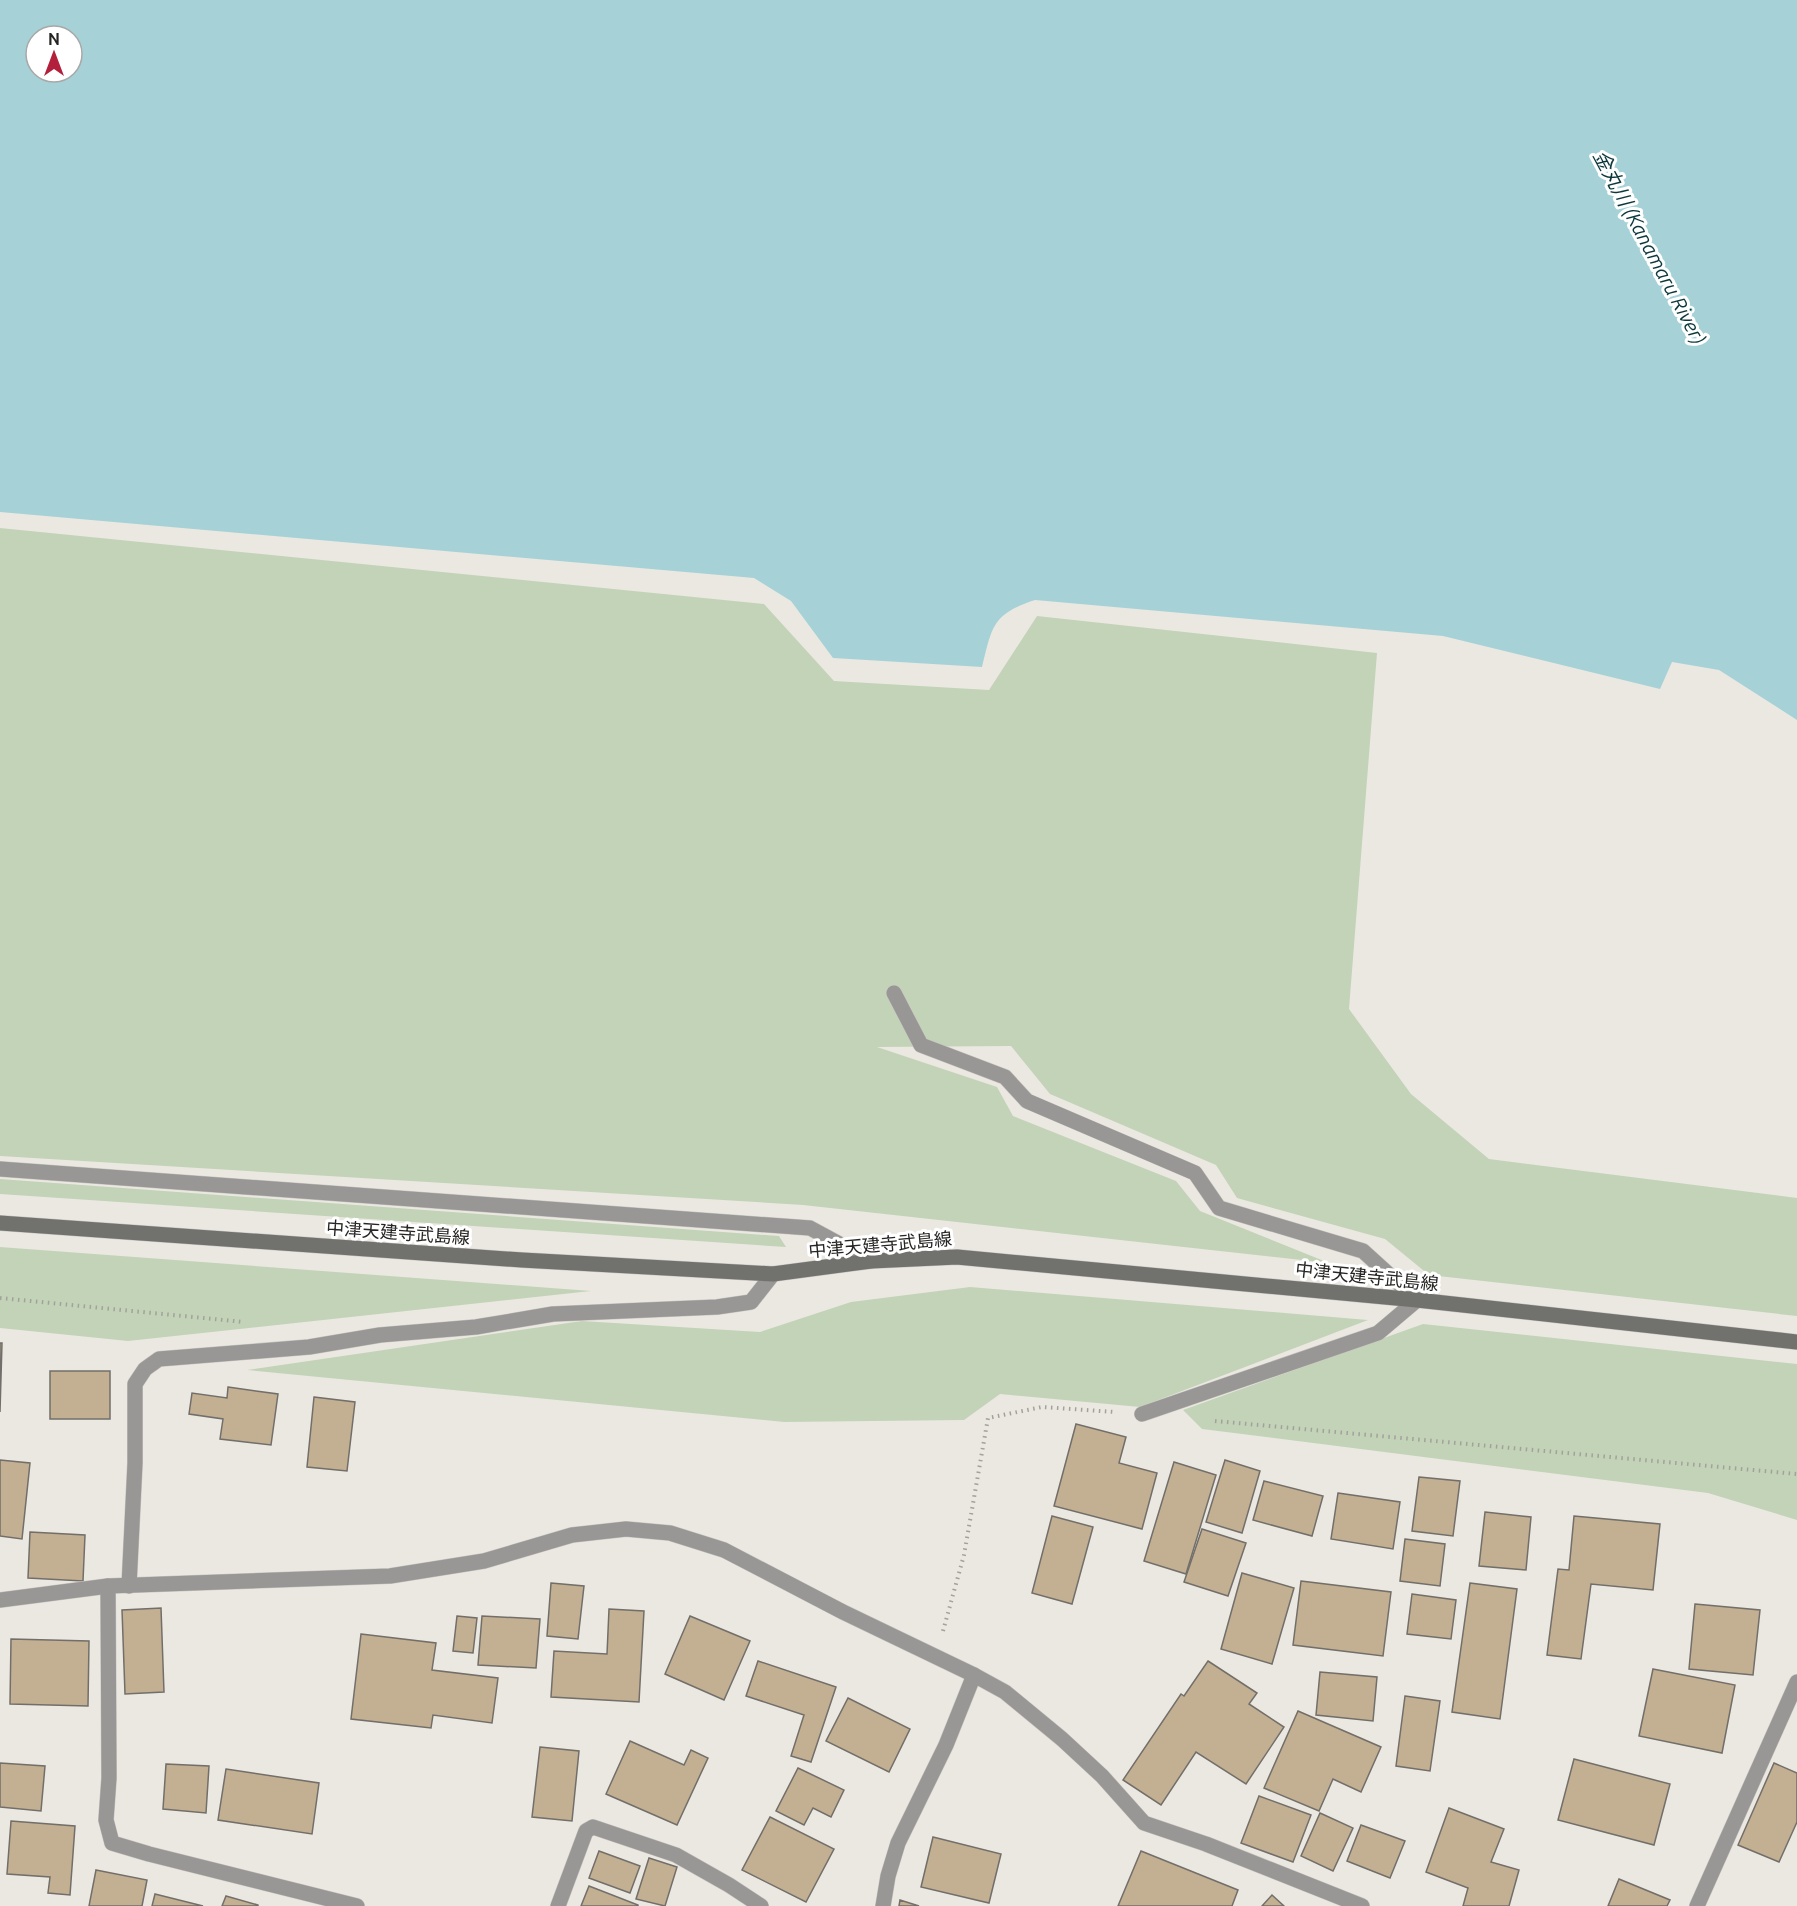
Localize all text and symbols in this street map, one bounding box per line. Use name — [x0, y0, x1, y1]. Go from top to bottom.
north arrow — [24, 24, 84, 84]
text: N — [48, 30, 60, 48]
water label: 金丸川 (Kanamaru River) — [1589, 146, 1711, 348]
street label: 中津天建寺武島線 — [325, 1217, 471, 1247]
street label: 中津天建寺武島線 — [807, 1228, 953, 1260]
street label: 中津天建寺武島線 — [1294, 1259, 1440, 1293]

